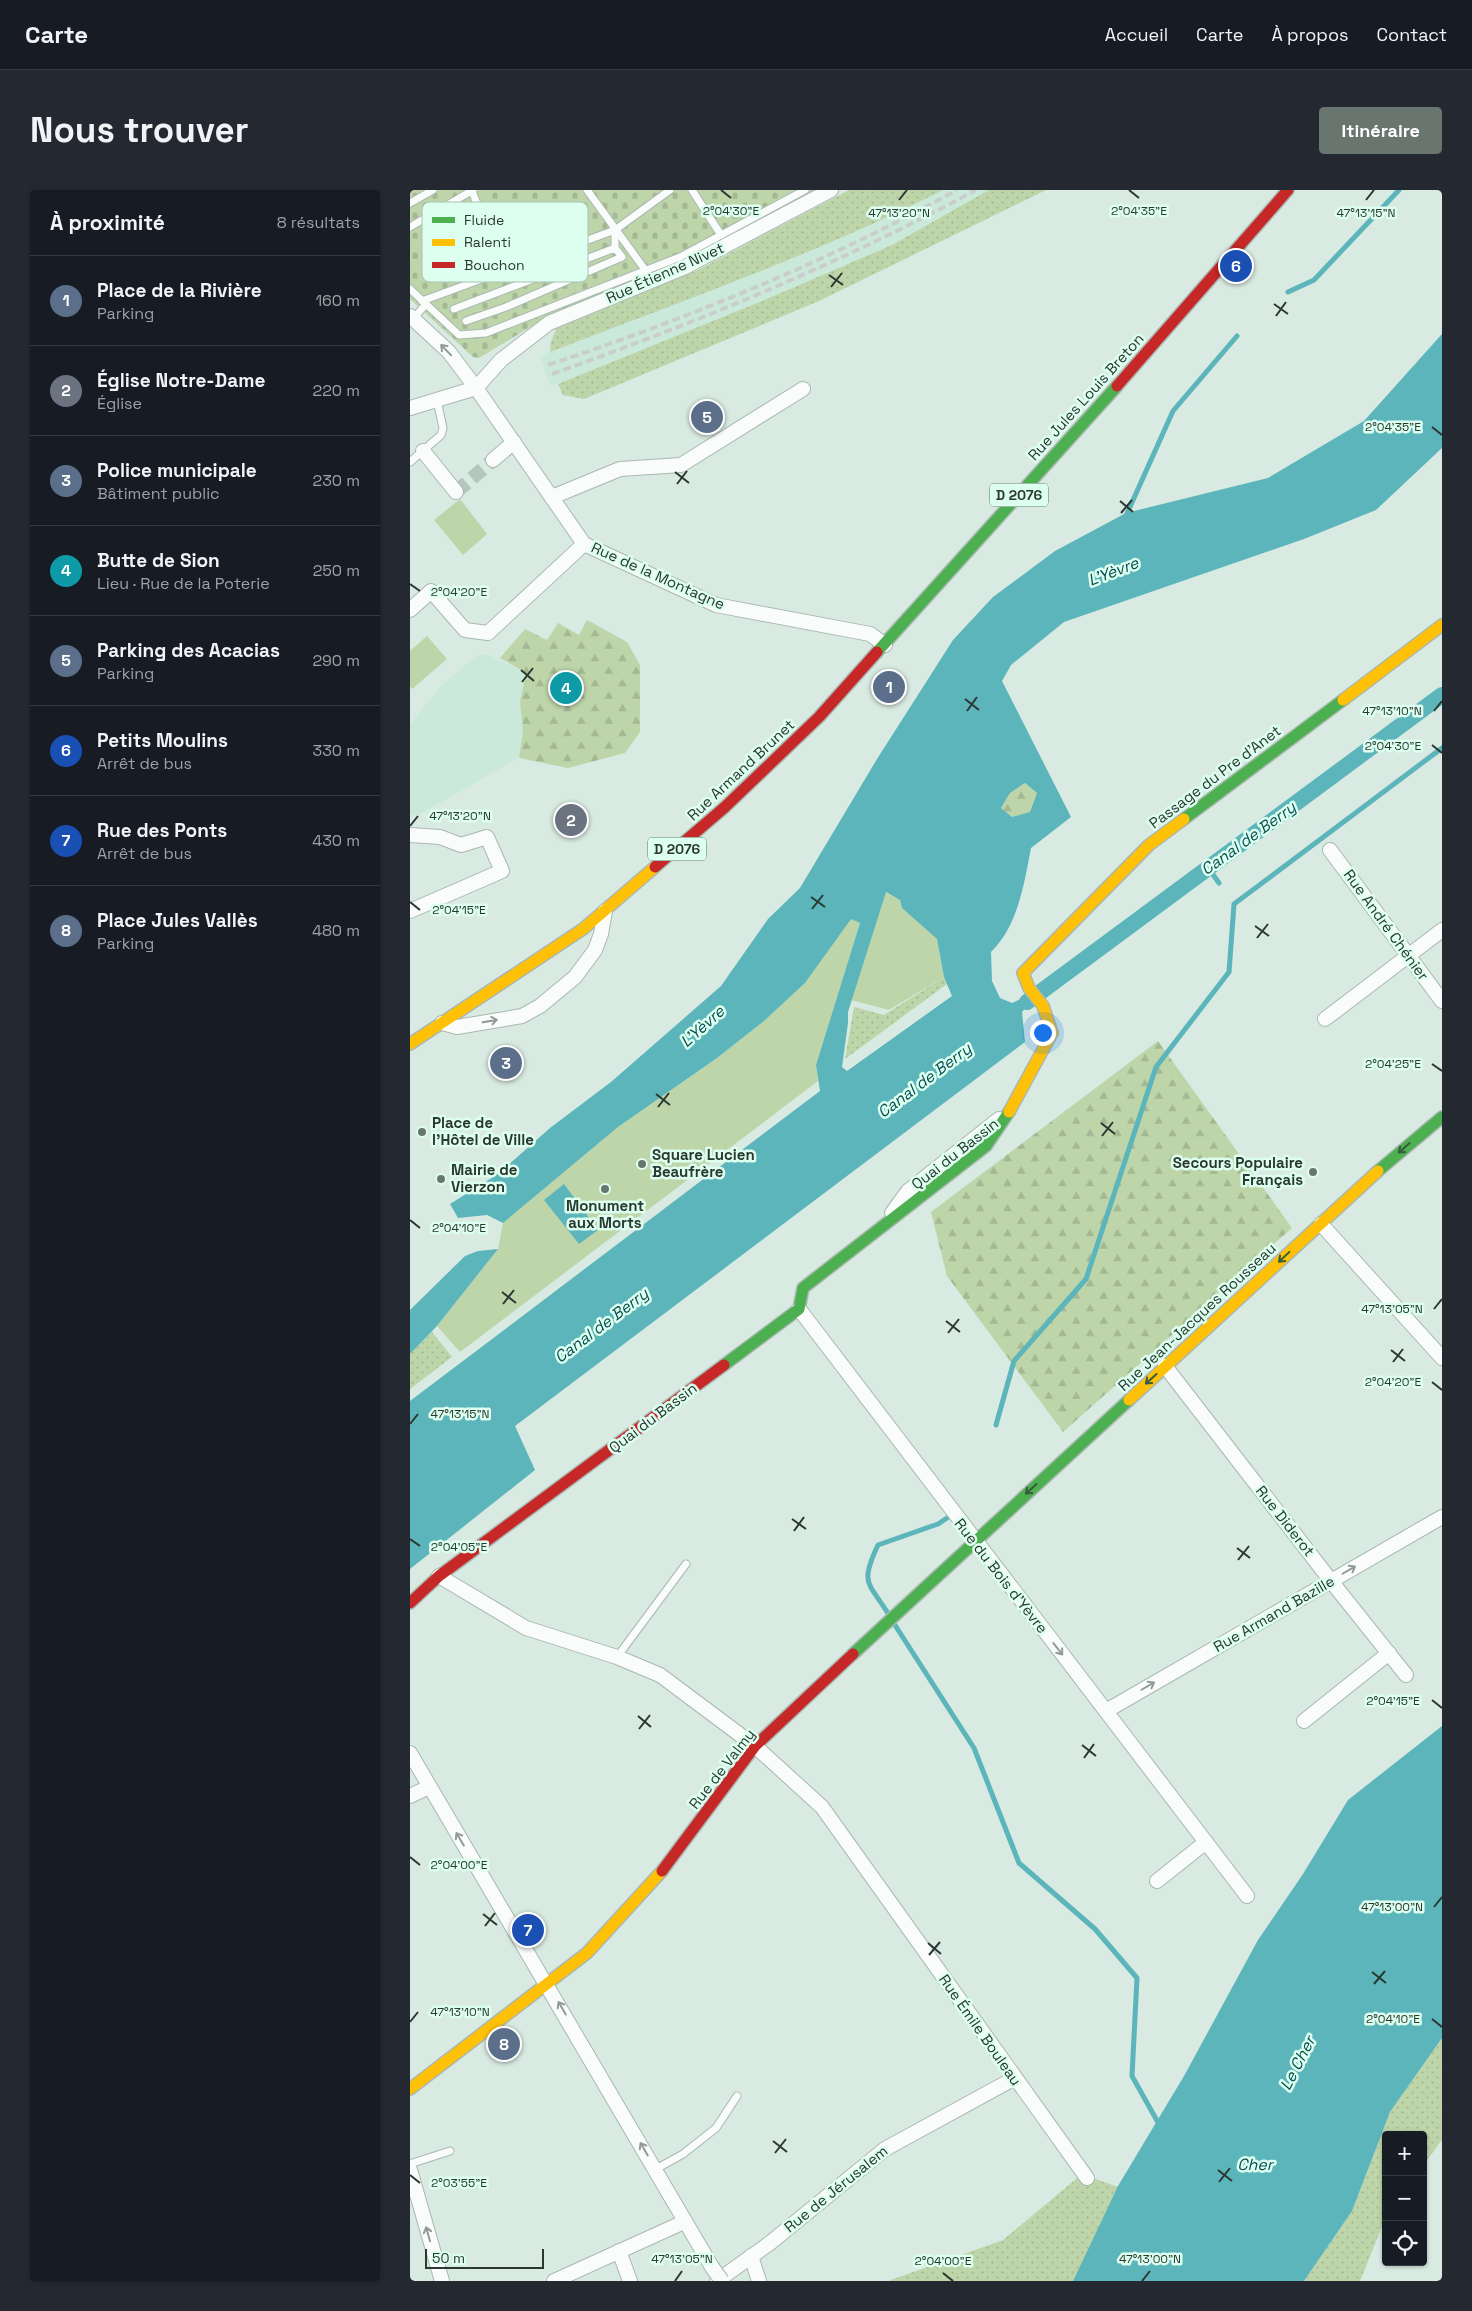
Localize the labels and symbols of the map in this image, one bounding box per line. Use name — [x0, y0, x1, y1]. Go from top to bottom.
legend — [422, 202, 588, 282]
text: 2°04'30"E — [703, 203, 759, 219]
text: 2°04'35"E — [1111, 203, 1167, 219]
text: 47°13'20"N — [868, 205, 930, 221]
text: 47°13'15"N — [1336, 205, 1396, 221]
text: Fluide — [464, 211, 504, 229]
text: Ralenti — [464, 233, 511, 251]
street label: Rue Étienne Nivet — [603, 238, 727, 307]
pin: 6 — [1220, 247, 1252, 285]
text: Bouchon — [464, 256, 525, 274]
street label: Rue Jules Louis Breton — [1024, 329, 1148, 464]
one-way arrow — [440, 344, 452, 356]
pin: 5 — [691, 398, 723, 436]
text: 2°04'35"E — [1365, 419, 1421, 435]
road number: D 2076 — [990, 484, 1048, 506]
street label: Rue de la Montagne — [588, 538, 728, 614]
water label: L'Yèvre — [1085, 552, 1142, 591]
text: 2°04'20"E — [431, 584, 487, 600]
pin: 1 — [873, 668, 905, 706]
pin: 4 — [550, 669, 582, 707]
text: 47°13'10"N — [1362, 703, 1422, 719]
street label: Rue Armand Brunet — [683, 715, 798, 824]
street label: Passage du Pre d’Anet — [1145, 721, 1284, 832]
text: 2°04'30"E — [1365, 738, 1421, 754]
water label: Canal de Berry — [1197, 796, 1301, 880]
pin: 2 — [555, 801, 587, 839]
text: 47°13'20"N — [429, 808, 491, 824]
road number: D 2076 — [648, 838, 706, 861]
street label: Rue André Chénier — [1340, 865, 1433, 984]
text: 2°04'15"E — [432, 902, 486, 918]
water label: L'Yèvre — [676, 1001, 729, 1052]
one-way arrow — [481, 1016, 497, 1026]
your location — [1030, 1020, 1056, 1046]
water label: Canal de Berry — [873, 1037, 976, 1123]
pin: 3 — [490, 1044, 522, 1082]
text: 2°04'25"E — [1365, 1056, 1421, 1072]
place label: Place de l'Hôtel de Ville — [432, 1113, 534, 1149]
street label: Quai du Bassin — [907, 1114, 1002, 1193]
marker: Place de l'Hôtel de Ville — [416, 1126, 428, 1138]
one-way arrow — [1398, 1142, 1411, 1154]
place label: Square Lucien Beaufrère — [652, 1145, 755, 1181]
place label: Secours Populaire Français — [1173, 1153, 1303, 1189]
marker: Square Lucien Beaufrère — [636, 1158, 648, 1170]
place label: Mairie de Vierzon — [451, 1160, 518, 1196]
marker: Secours Populaire Français — [1307, 1166, 1319, 1178]
marker: Mairie de Vierzon — [435, 1173, 447, 1185]
marker: Monument aux Morts — [599, 1183, 611, 1195]
place label: Monument aux Morts — [566, 1196, 644, 1232]
text: 2°04'10"E — [432, 1220, 486, 1236]
street label: Rue Jean-Jacques Rousseau — [1114, 1238, 1280, 1395]
one-way arrow — [1278, 1251, 1290, 1263]
water label: Canal de Berry — [550, 1282, 653, 1368]
text: 47°13'05"N — [1361, 1301, 1423, 1317]
one-way arrow — [1145, 1373, 1158, 1385]
text: 2°04'20"E — [1365, 1374, 1421, 1390]
street label: Quai du Bassin — [605, 1378, 700, 1457]
text: 47°13'15"N — [430, 1406, 490, 1422]
street label: Rue Diderot — [1252, 1481, 1319, 1560]
one-way arrow — [1025, 1483, 1038, 1495]
street label: Rue du Bois d'Yèvre — [951, 1514, 1052, 1637]
text: 2°04'05"E — [431, 1539, 487, 1555]
one-way arrow — [1342, 1565, 1356, 1575]
street label: Rue Armand Bazille — [1210, 1571, 1338, 1656]
one-way arrow — [1052, 1642, 1063, 1655]
one-way arrow — [1140, 1681, 1154, 1691]
text: 2°04'15"E — [1366, 1693, 1420, 1709]
street label: Rue de Valmy — [684, 1725, 759, 1813]
one-way arrow — [454, 1833, 464, 1847]
text: 2°04'00"E — [431, 1857, 488, 1873]
text: 47°13'00"N — [1361, 1899, 1423, 1915]
pin: 7 — [512, 1911, 544, 1949]
street label: Rue Émile Bouleau — [935, 1970, 1026, 2089]
one-way arrow — [556, 2002, 566, 2016]
text: 47°13'10"N — [430, 2004, 490, 2020]
text: 2°04'10"E — [1366, 2011, 1420, 2027]
pin: 8 — [488, 2025, 520, 2063]
water label: Le Cher — [1275, 2031, 1321, 2094]
street label: Rue de Jérusalem — [780, 2141, 891, 2236]
one-way arrow — [638, 2142, 648, 2156]
water label: Cher — [1237, 2154, 1275, 2175]
text: 2°03'55"E — [431, 2175, 487, 2191]
one-way arrow — [423, 2227, 433, 2243]
scale bar — [425, 2246, 544, 2269]
text: 47°13'05"N — [651, 2251, 713, 2267]
text: 47°13'00"N — [1119, 2251, 1181, 2267]
text: 2°04'00"E — [915, 2253, 972, 2269]

